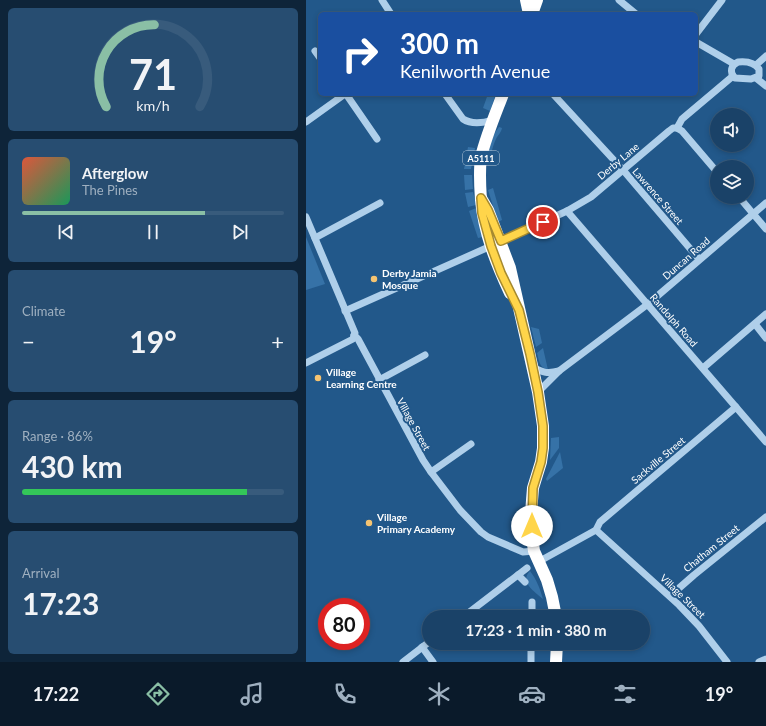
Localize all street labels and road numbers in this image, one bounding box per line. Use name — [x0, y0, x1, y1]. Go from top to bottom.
street label: Derby Lane — [595, 140, 641, 182]
road number: A5111 — [463, 151, 499, 165]
street label: Lawrence Street — [630, 165, 686, 227]
street label: Duncan Road — [660, 234, 712, 282]
street label: Randolph Road — [648, 291, 700, 349]
street label: Village Street — [395, 396, 434, 453]
street label: Sackville Street — [629, 434, 688, 486]
street label: Chatham Street — [681, 522, 742, 574]
street label: Village Street — [658, 571, 708, 621]

